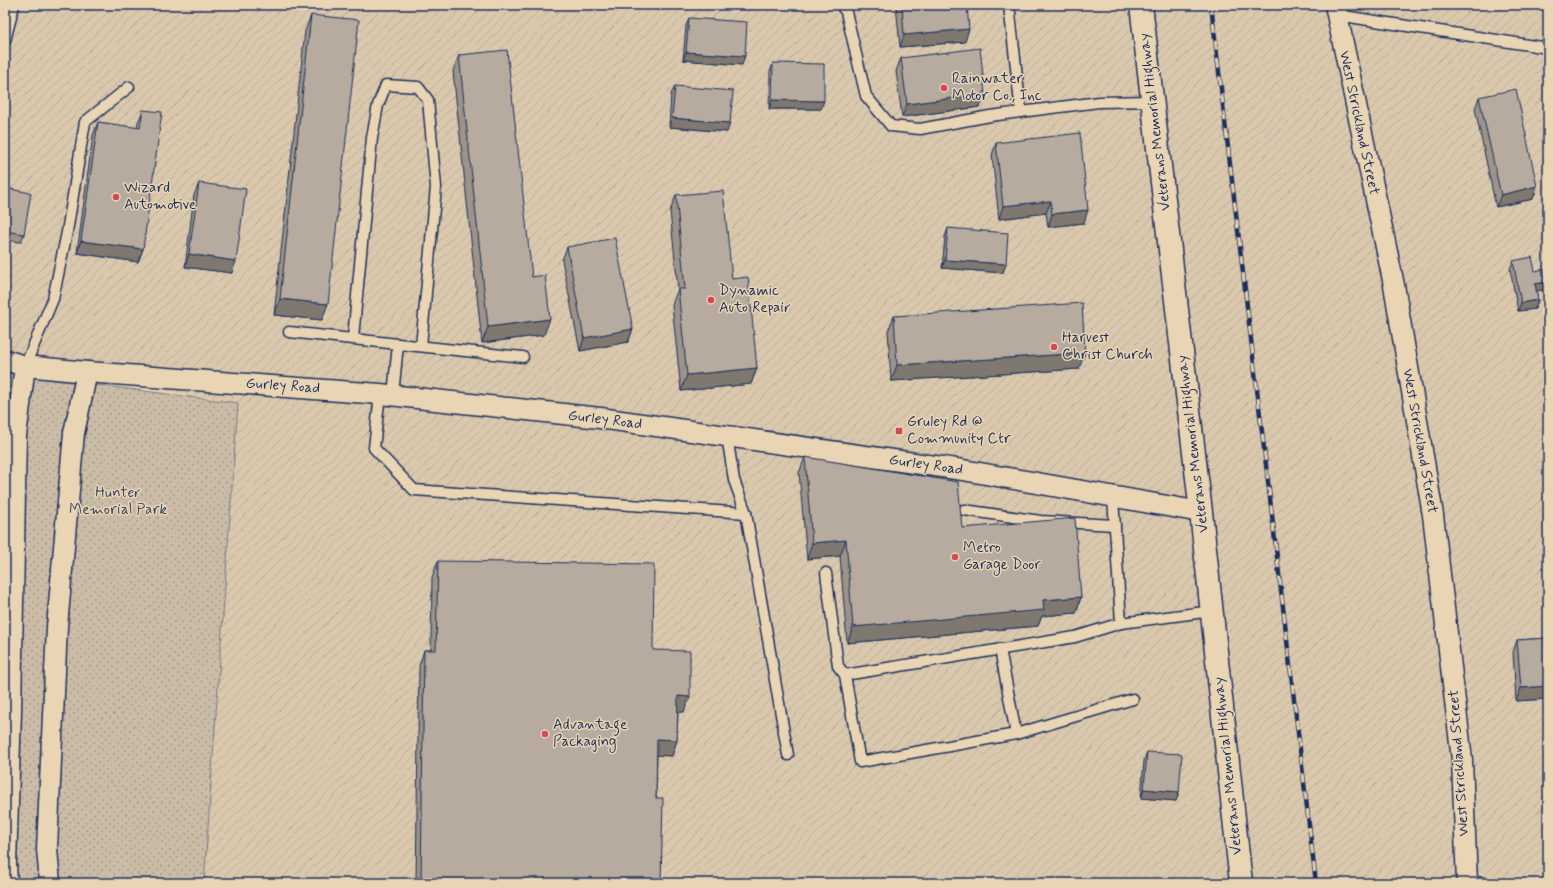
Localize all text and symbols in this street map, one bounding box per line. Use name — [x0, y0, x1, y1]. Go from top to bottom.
street label: Veterans Memorial Highway — [1134, 32, 1177, 212]
street label: West Strickland Street — [1334, 49, 1384, 197]
place label: Rainwater Motor Co., Inc — [952, 69, 1042, 106]
marker: Rainwater Motor Co., Inc — [939, 83, 949, 93]
place label: Wizard Automotive — [124, 178, 196, 215]
marker: Wizard Automotive — [111, 192, 121, 202]
place label: Dynamic Auto Repair — [719, 281, 790, 318]
marker: Dynamic Auto Repair — [706, 295, 716, 305]
place label: Harvest Christ Church — [1062, 328, 1153, 365]
marker: Harvest Christ Church — [1049, 342, 1059, 352]
street label: Veterans Memorial Highway — [1172, 354, 1215, 534]
street label: West Strickland Street — [1397, 367, 1443, 515]
street label: Gurley Road — [245, 373, 321, 399]
street label: Gurley Road — [567, 406, 643, 434]
place label: Gruley Rd @ Community Ctr — [907, 412, 1011, 449]
marker: Gruley Rd @ Community Ctr — [894, 426, 904, 436]
street label: Gurley Road — [888, 450, 964, 480]
park label: Hunter Memorial Park — [69, 483, 167, 520]
place label: Metro Garage Door — [963, 538, 1041, 576]
marker: Metro Garage Door — [950, 552, 960, 562]
street label: Veterans Memorial Highway — [1209, 676, 1248, 856]
street label: West Strickland Street — [1444, 689, 1474, 837]
place label: Advantage Packaging — [553, 715, 627, 753]
marker: Advantage Packaging — [540, 729, 550, 739]

